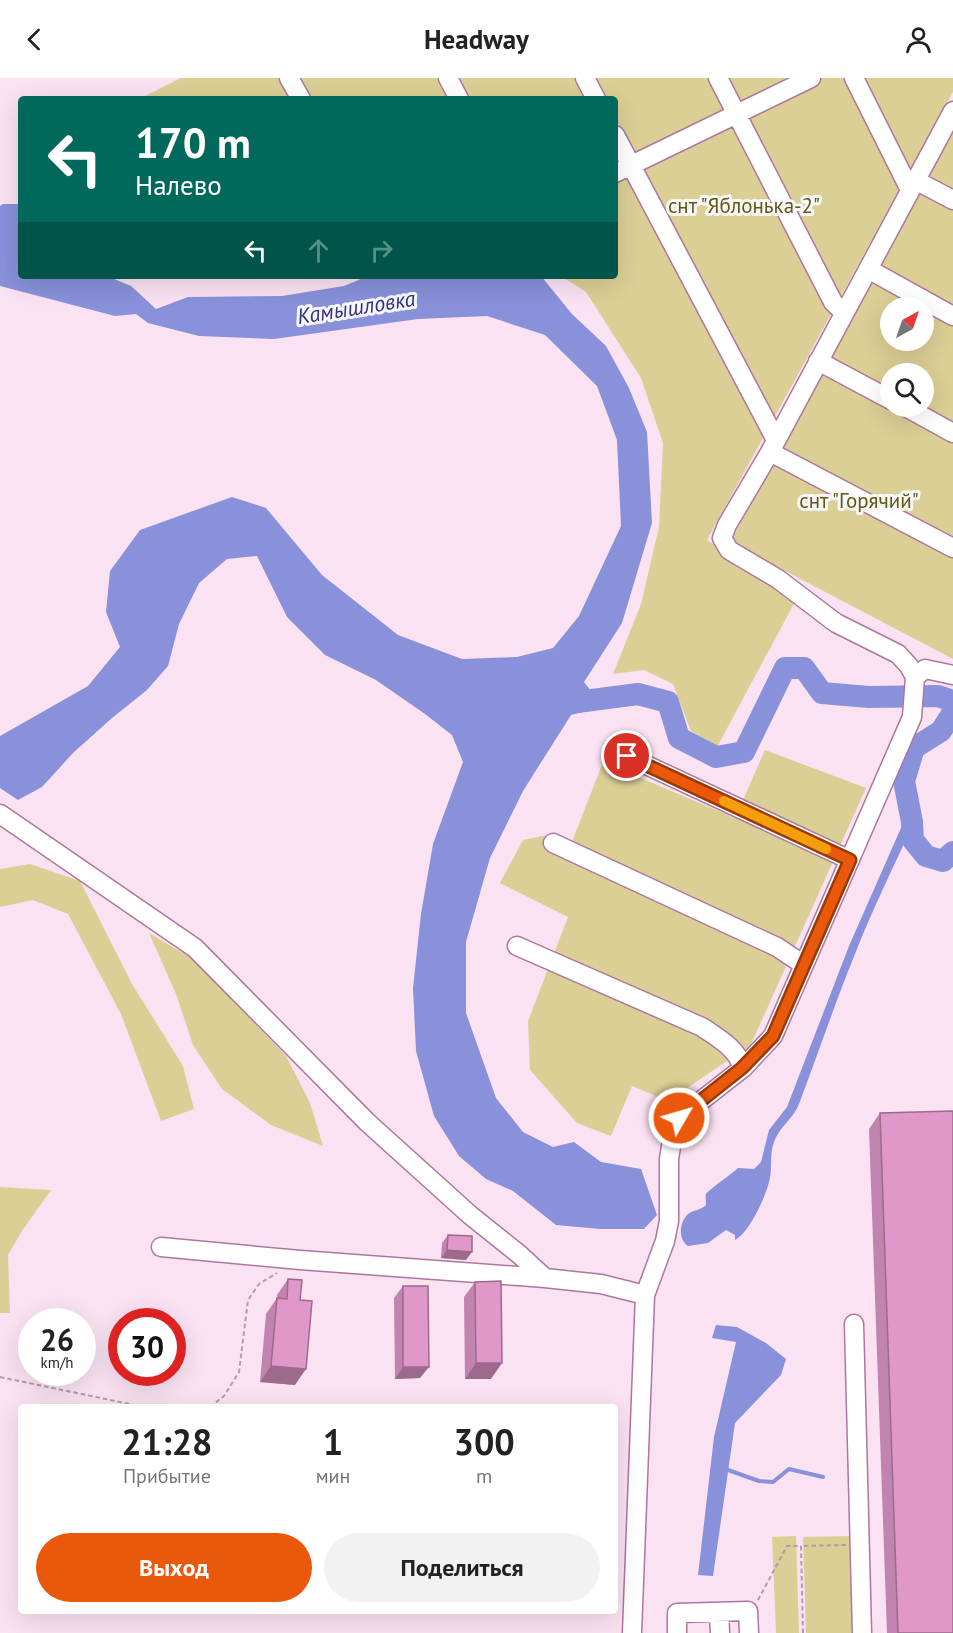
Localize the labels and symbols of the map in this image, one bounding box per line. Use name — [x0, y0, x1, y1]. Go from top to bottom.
park label: снт "Яблонька-2" — [668, 192, 820, 219]
water label: Камышловка — [295, 284, 417, 330]
north arrow — [880, 297, 934, 351]
park label: снт "Горячий" — [799, 487, 919, 514]
pin — [601, 730, 652, 781]
position arrow — [647, 1086, 711, 1150]
speed limit sign: 30 — [108, 1308, 186, 1386]

